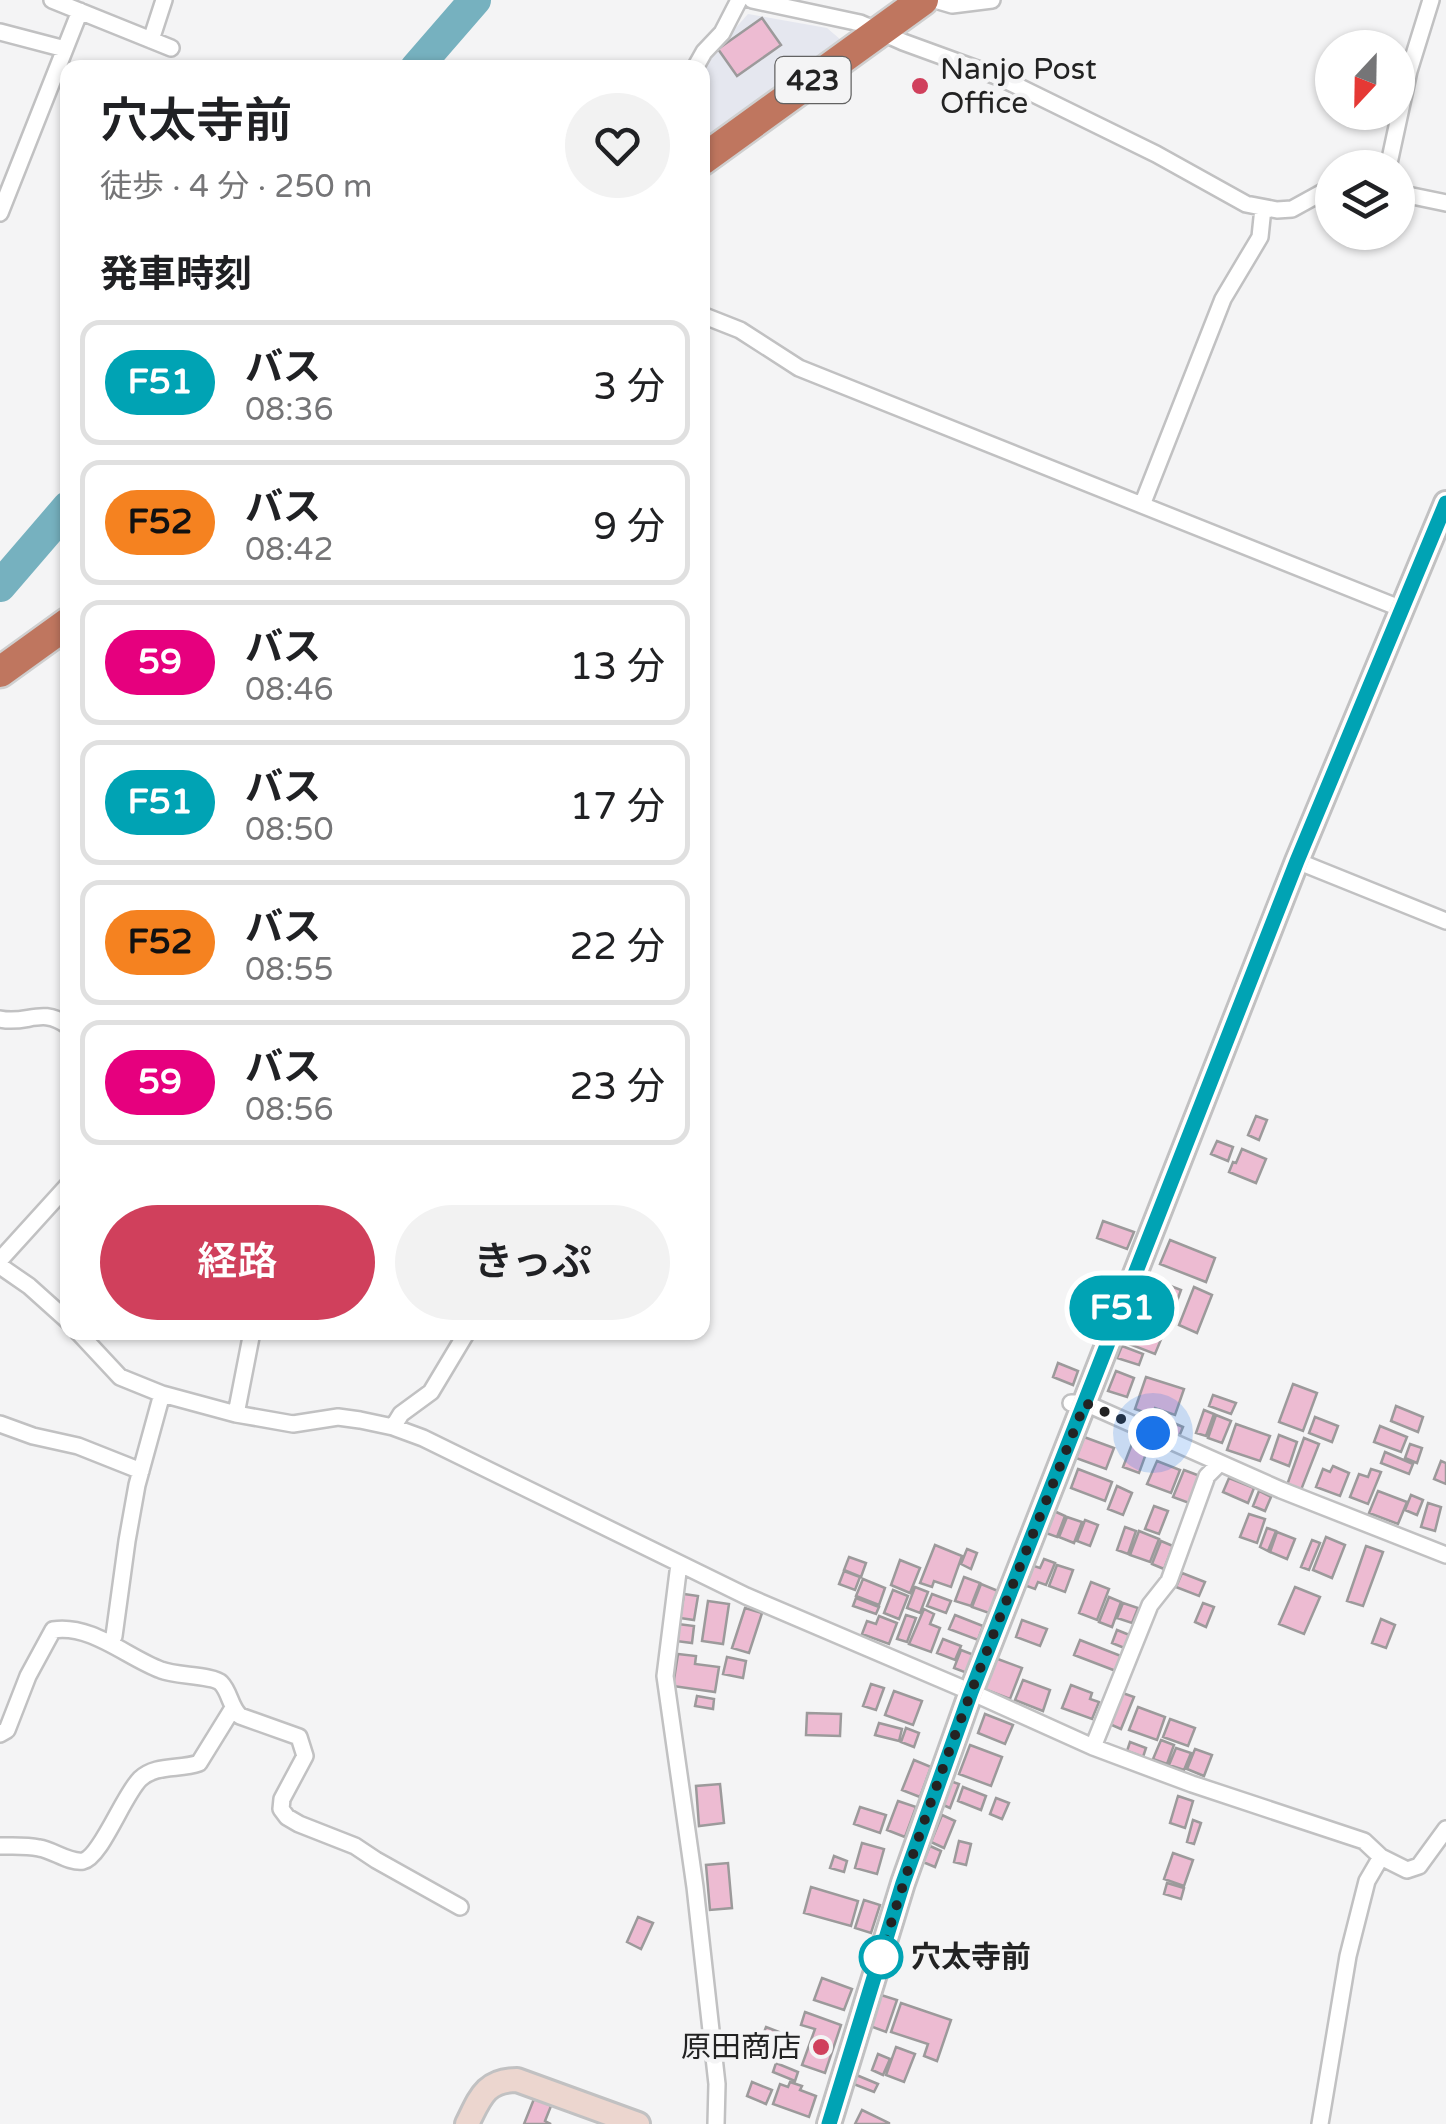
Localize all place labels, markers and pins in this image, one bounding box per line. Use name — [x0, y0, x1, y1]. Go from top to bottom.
place label: Nanjo Post Office — [940, 51, 1097, 122]
marker: Nanjo Post Office — [909, 75, 931, 97]
marker: 穴太寺前 — [860, 1936, 902, 1978]
place label: 穴太寺前 — [911, 1939, 1031, 1976]
place label: 原田商店 — [681, 2029, 801, 2066]
marker: 原田商店 — [810, 2036, 832, 2058]

